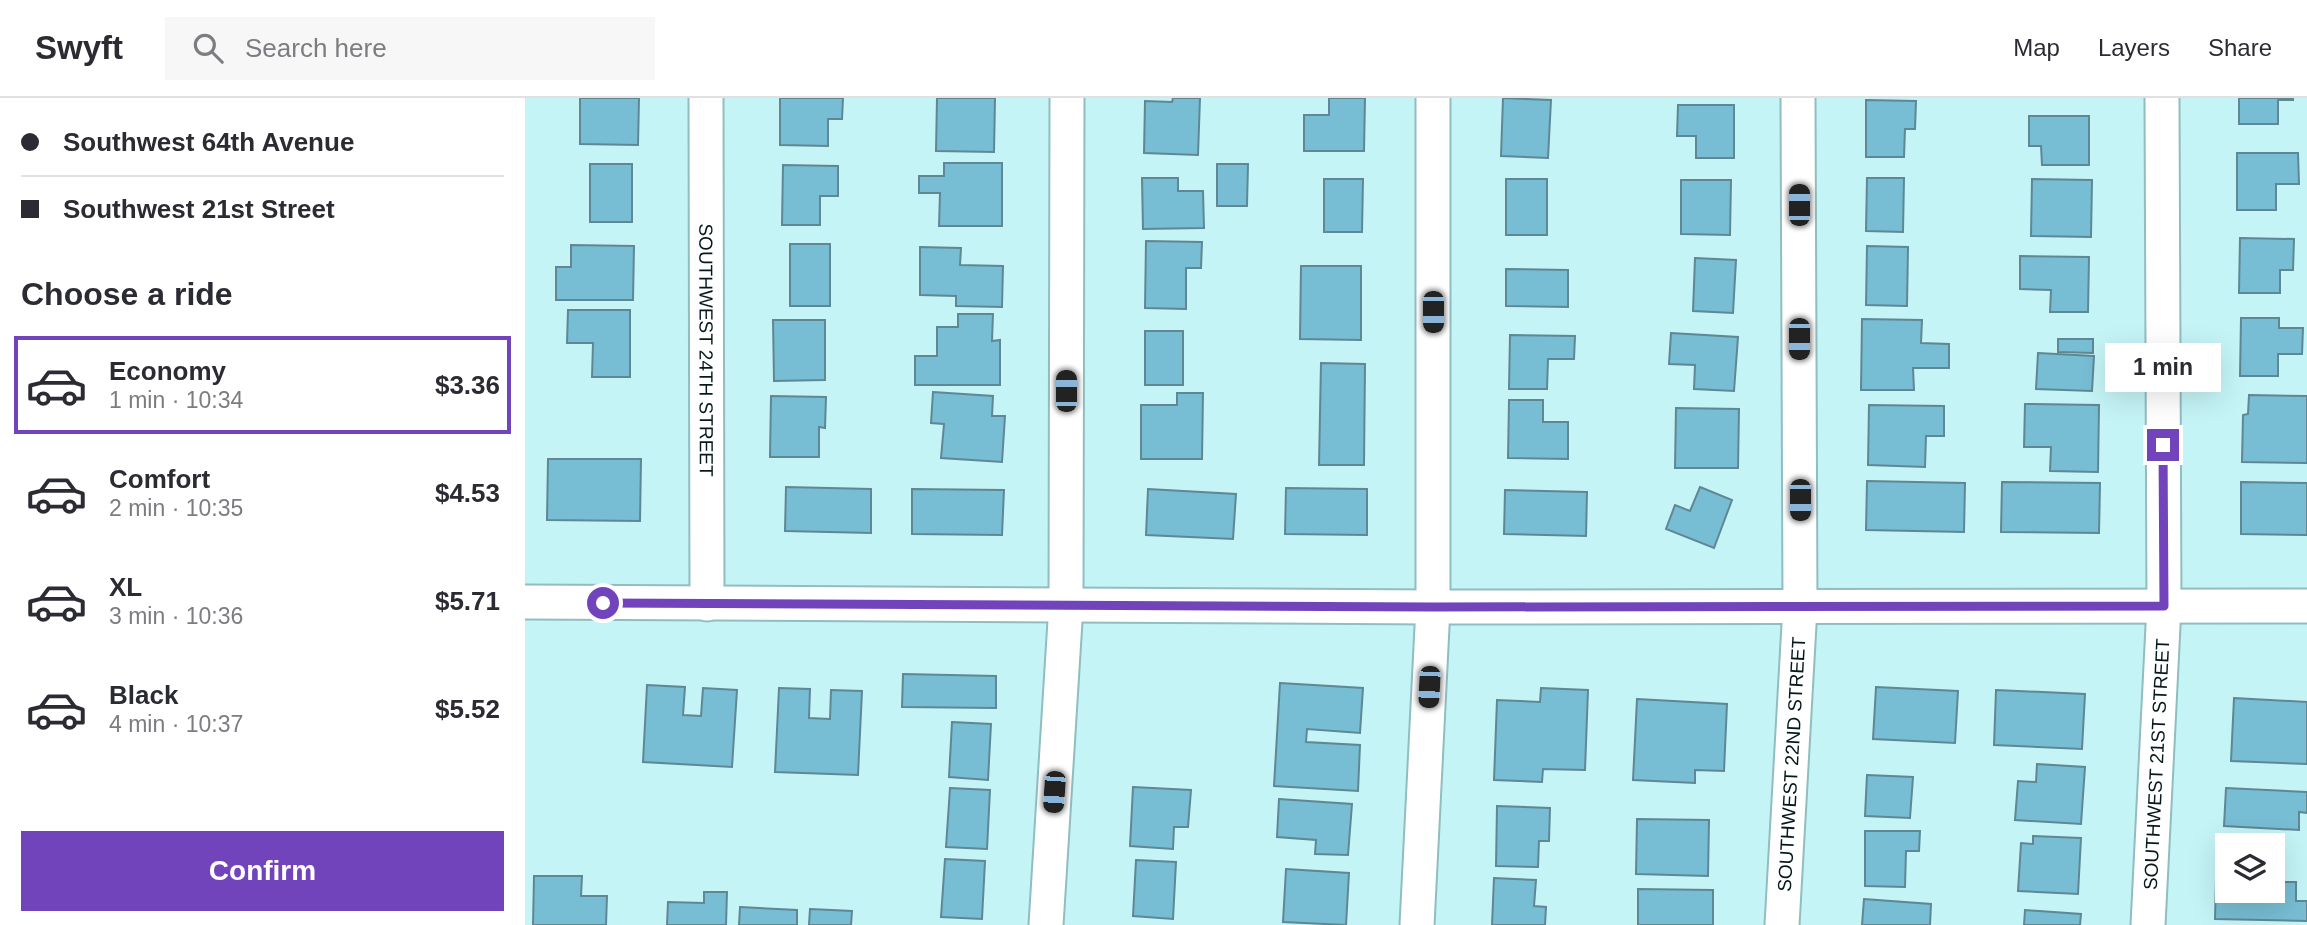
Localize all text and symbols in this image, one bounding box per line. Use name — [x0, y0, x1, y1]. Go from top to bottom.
search box — [165, 17, 655, 80]
text: Swyft — [35, 29, 123, 66]
icon: search — [189, 29, 227, 67]
text: Search here — [245, 33, 387, 63]
text: Map — [2013, 34, 2060, 61]
text: Layers — [2098, 34, 2170, 61]
text: Share — [2208, 34, 2272, 61]
text: Southwest 64th Avenue — [63, 127, 354, 157]
car — [1789, 184, 1810, 226]
text: Southwest 21st Street — [63, 194, 335, 224]
street label: SOUTHWEST 24TH STREET — [696, 223, 717, 477]
text: Choose a ride — [21, 276, 233, 312]
car — [1423, 291, 1444, 333]
car — [1789, 318, 1810, 360]
callout: 1 min — [2105, 344, 2221, 392]
icon: car — [25, 354, 88, 417]
text: 1 min — [2133, 354, 2193, 380]
text: Economy — [109, 356, 226, 386]
text: $3.36 — [435, 370, 500, 400]
car — [1056, 370, 1077, 412]
text: 1 min · 10:34 — [109, 387, 243, 413]
route end — [2147, 429, 2179, 461]
icon: car — [25, 462, 88, 525]
text: Comfort — [109, 464, 210, 494]
text: $4.53 — [435, 478, 500, 508]
car — [1790, 479, 1811, 521]
text: 2 min · 10:35 — [109, 495, 243, 521]
icon: car — [25, 570, 88, 633]
text: XL — [109, 572, 142, 602]
text: $5.71 — [435, 586, 500, 616]
route start — [587, 587, 619, 619]
text: 3 min · 10:36 — [109, 603, 243, 629]
street label: SOUTHWEST 22ND STREET — [1773, 636, 1809, 892]
street label: SOUTHWEST 21ST STREET — [2139, 638, 2173, 890]
car — [1418, 665, 1441, 709]
icon: car — [25, 678, 88, 741]
text: Black — [109, 680, 178, 710]
text: $5.52 — [435, 694, 500, 724]
text: 4 min · 10:37 — [109, 711, 243, 737]
car — [1043, 770, 1066, 814]
button: Confirm — [21, 831, 504, 911]
map controls — [2215, 833, 2285, 903]
button: layers — [2215, 833, 2285, 903]

